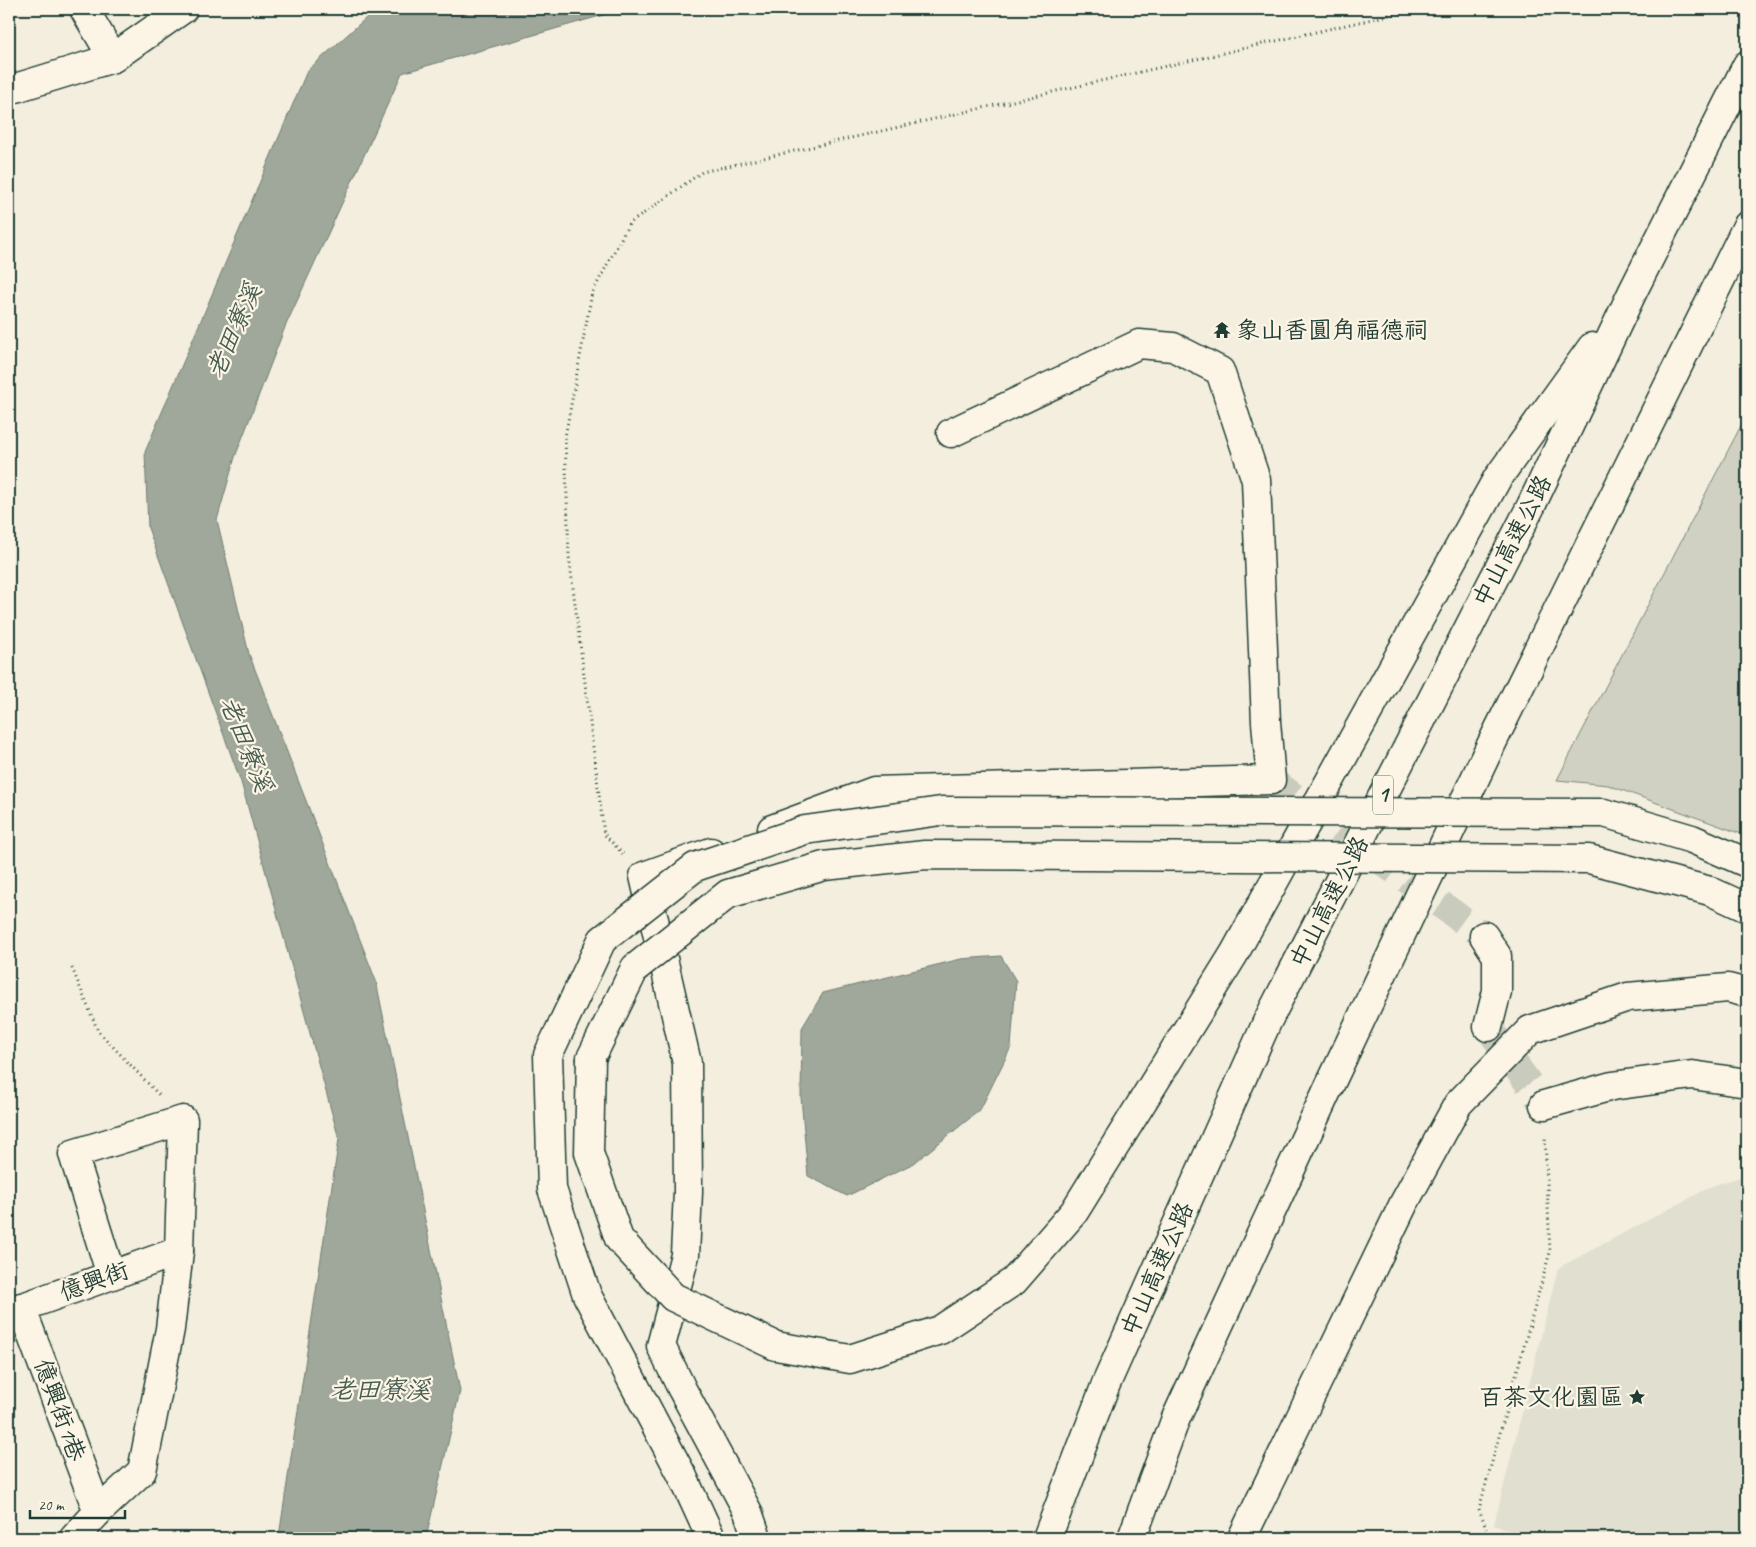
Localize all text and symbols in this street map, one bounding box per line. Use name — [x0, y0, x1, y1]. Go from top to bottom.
water label: 老田寮溪 — [199, 277, 270, 383]
place label: 象山香圓角福德祠 — [1236, 315, 1428, 345]
temple icon: 象山香圓角福德祠 — [1212, 320, 1232, 340]
street label: 中山高速公路 — [1466, 470, 1558, 612]
water label: 老田寮溪 — [212, 692, 280, 798]
road number: 1 — [1373, 776, 1393, 814]
street label: 中山高速公路 — [1283, 831, 1375, 973]
street label: 中山高速公路 — [1114, 1197, 1200, 1341]
street label: 億興街 — [55, 1255, 133, 1307]
street label: 億興街1巷 — [28, 1355, 92, 1465]
water label: 老田寮溪 — [330, 1374, 432, 1406]
place label: 百茶文化園區 — [1479, 1382, 1623, 1412]
place icon: 百茶文化園區 — [1627, 1387, 1647, 1407]
scale bar — [30, 1487, 125, 1519]
text: 20 m — [38, 1496, 65, 1515]

